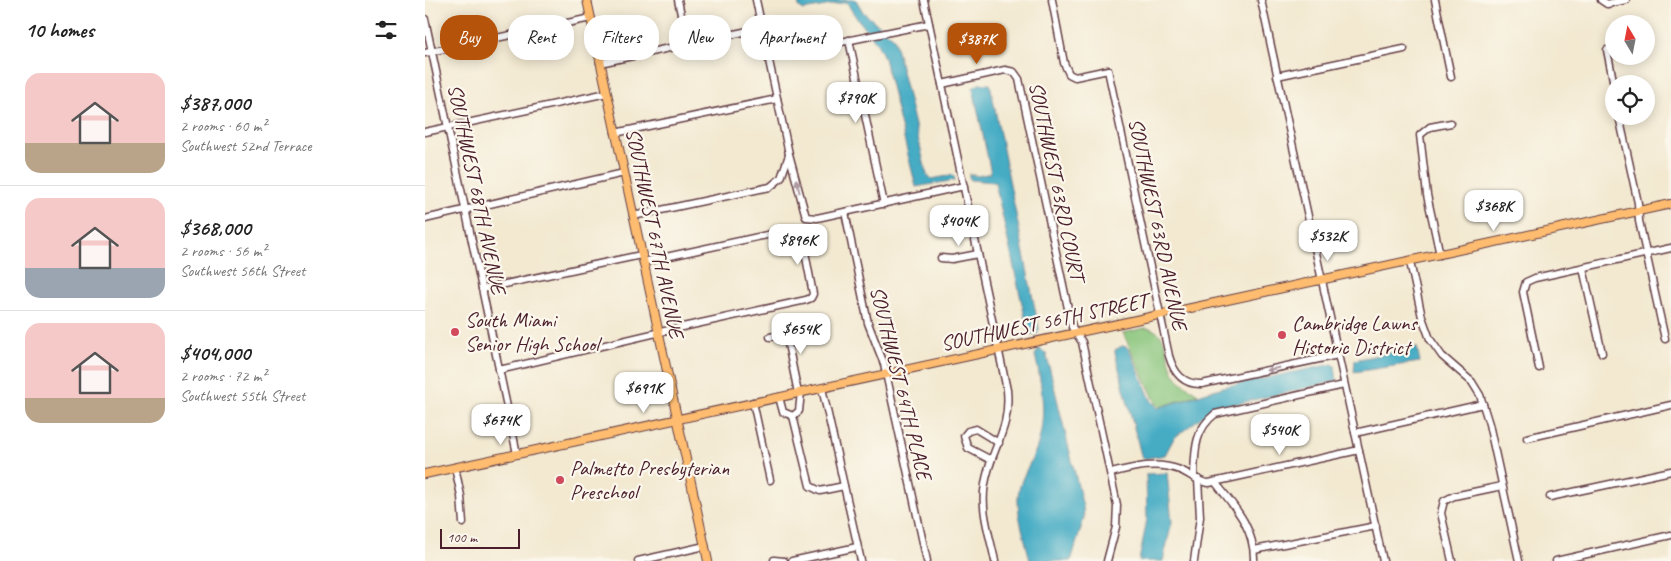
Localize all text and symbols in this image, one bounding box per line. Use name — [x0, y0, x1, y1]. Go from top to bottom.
chip: Buy — [440, 15, 498, 60]
chip: Rent — [508, 15, 574, 60]
chip: Filters — [584, 15, 659, 60]
chip: New — [669, 15, 731, 60]
chip: Apartment — [741, 15, 843, 60]
north arrow — [1605, 15, 1655, 65]
map controls — [1605, 15, 1655, 125]
icon: filters — [372, 16, 400, 44]
text: 10 homes — [25, 17, 94, 43]
pin: $387K — [942, 22, 1012, 65]
text: $387K — [959, 29, 995, 49]
button: locate — [1605, 75, 1655, 125]
street label: SOUTHWEST 63RD COURT — [1023, 79, 1092, 288]
street label: SOUTHWEST 68TH AVENUE — [442, 82, 513, 299]
pin: $790K — [821, 82, 891, 124]
text: $790K — [838, 88, 874, 108]
text: $387,000 — [180, 90, 250, 116]
icon: home — [65, 93, 125, 153]
text: 2 rooms · 60 m² — [180, 116, 266, 136]
street label: SOUTHWEST 63RD AVENUE — [1123, 116, 1194, 335]
street label: SOUTHWEST 67TH AVENUE — [620, 126, 691, 343]
text: Southwest 52nd Terrace — [180, 136, 311, 156]
one-way arrow — [793, 179, 801, 194]
pin: $368K — [1459, 190, 1529, 232]
text: $368K — [1475, 196, 1513, 216]
pin: $404K — [924, 204, 994, 247]
text: $404K — [941, 211, 977, 231]
text: $368,000 — [180, 215, 251, 241]
icon: home — [65, 218, 125, 278]
pin: $532K — [1293, 220, 1363, 262]
pin: $896K — [763, 224, 833, 266]
text: $532K — [1310, 226, 1346, 246]
text: $896K — [779, 230, 817, 250]
text: 2 rooms · 56 m² — [180, 241, 266, 261]
text: Southwest 56th Street — [180, 261, 305, 281]
street label: SOUTHWEST 64TH PLACE — [864, 284, 938, 485]
street label: SOUTHWEST 56TH STREET — [938, 286, 1155, 357]
place label: South Miami Senior High School — [465, 307, 602, 357]
place label: Cambridge Lawns Historic District — [1292, 310, 1419, 360]
pin: $654K — [766, 312, 836, 355]
text: $654K — [782, 319, 820, 339]
marker: South Miami Senior High School — [449, 326, 461, 338]
marker: Cambridge Lawns Historic District — [1276, 329, 1288, 341]
text: $404,000 — [180, 340, 250, 366]
icon: home — [65, 343, 125, 403]
text: 2 rooms · 72 m² — [180, 366, 266, 386]
one-way arrow — [1264, 366, 1280, 374]
pin: $691K — [609, 372, 679, 414]
text: $691K — [625, 378, 663, 398]
text: Southwest 55th Street — [180, 386, 305, 406]
pin: $674K — [466, 404, 536, 446]
text: $674K — [482, 410, 520, 430]
pin: $540K — [1245, 414, 1315, 456]
text: $540K — [1262, 420, 1298, 440]
place label: Palmetto Presbyterian Preschool — [570, 455, 730, 505]
marker: Palmetto Presbyterian Preschool — [554, 474, 566, 486]
scale bar — [440, 526, 520, 549]
text: 100 m — [447, 529, 477, 546]

